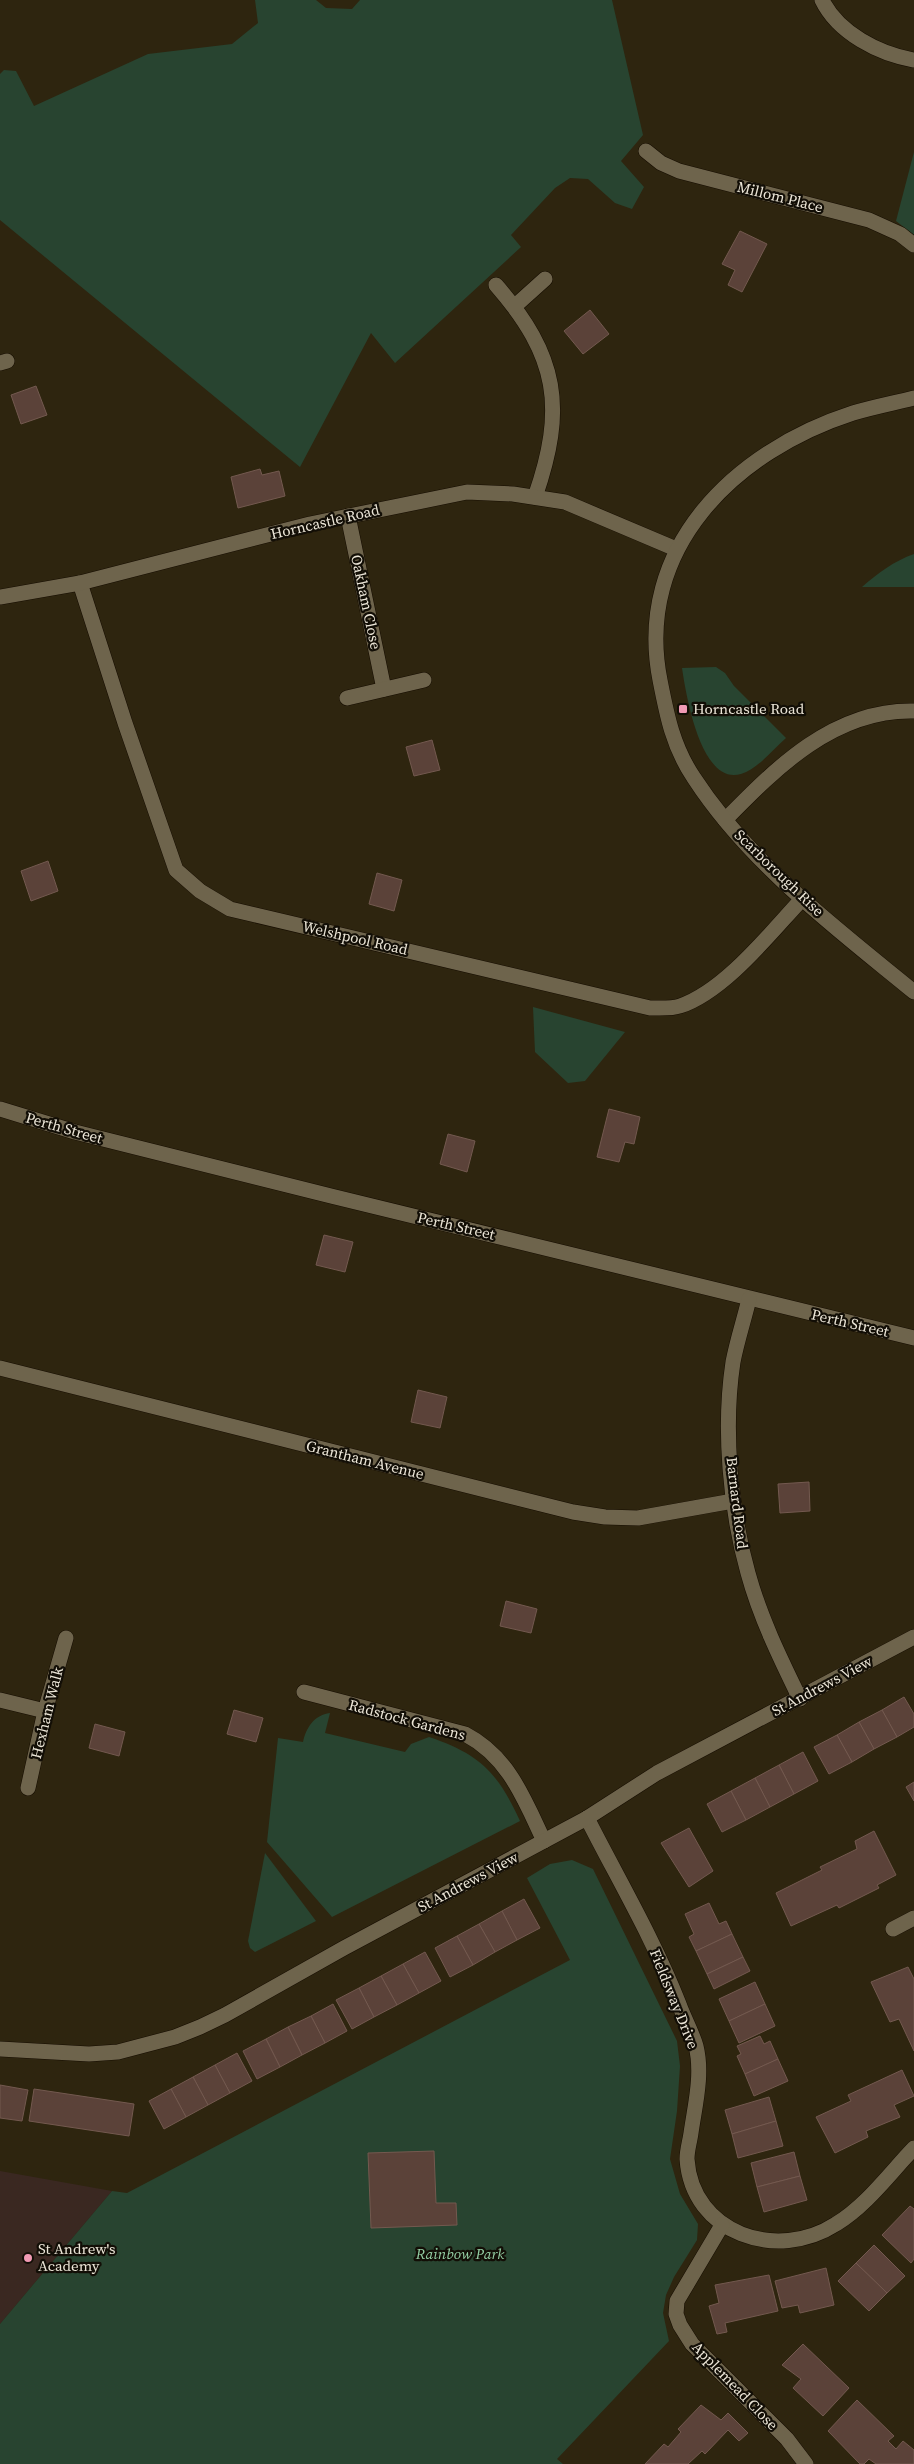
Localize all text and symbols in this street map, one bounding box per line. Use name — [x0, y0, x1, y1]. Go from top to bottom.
street label: Millom Place — [735, 176, 826, 217]
street label: Horncastle Road — [268, 499, 382, 544]
street label: Oakham Close — [346, 553, 387, 652]
place label: Horncastle Road — [693, 698, 805, 719]
marker: Horncastle Road — [677, 703, 689, 715]
street label: Scarborough Rise — [730, 824, 829, 921]
street label: Welshpool Road — [300, 915, 410, 960]
street label: Perth Street — [23, 1107, 105, 1149]
street label: Perth Street — [415, 1206, 497, 1245]
street label: Perth Street — [809, 1303, 891, 1342]
street label: Grantham Avenue — [304, 1435, 427, 1484]
street label: Barnard Road — [721, 1456, 754, 1550]
street label: St Andrews View — [768, 1650, 876, 1721]
street label: Hexham Walk — [25, 1664, 68, 1761]
street label: Radstock Gardens — [346, 1694, 468, 1745]
street label: St Andrews View — [414, 1846, 522, 1917]
street label: Fieldsway Drive — [645, 1946, 704, 2052]
place label: St Andrew's Academy — [38, 2238, 115, 2276]
park label: Rainbow Park — [415, 2243, 505, 2264]
marker: St Andrew's Academy — [22, 2252, 34, 2264]
street label: Applemead Close — [688, 2337, 783, 2435]

